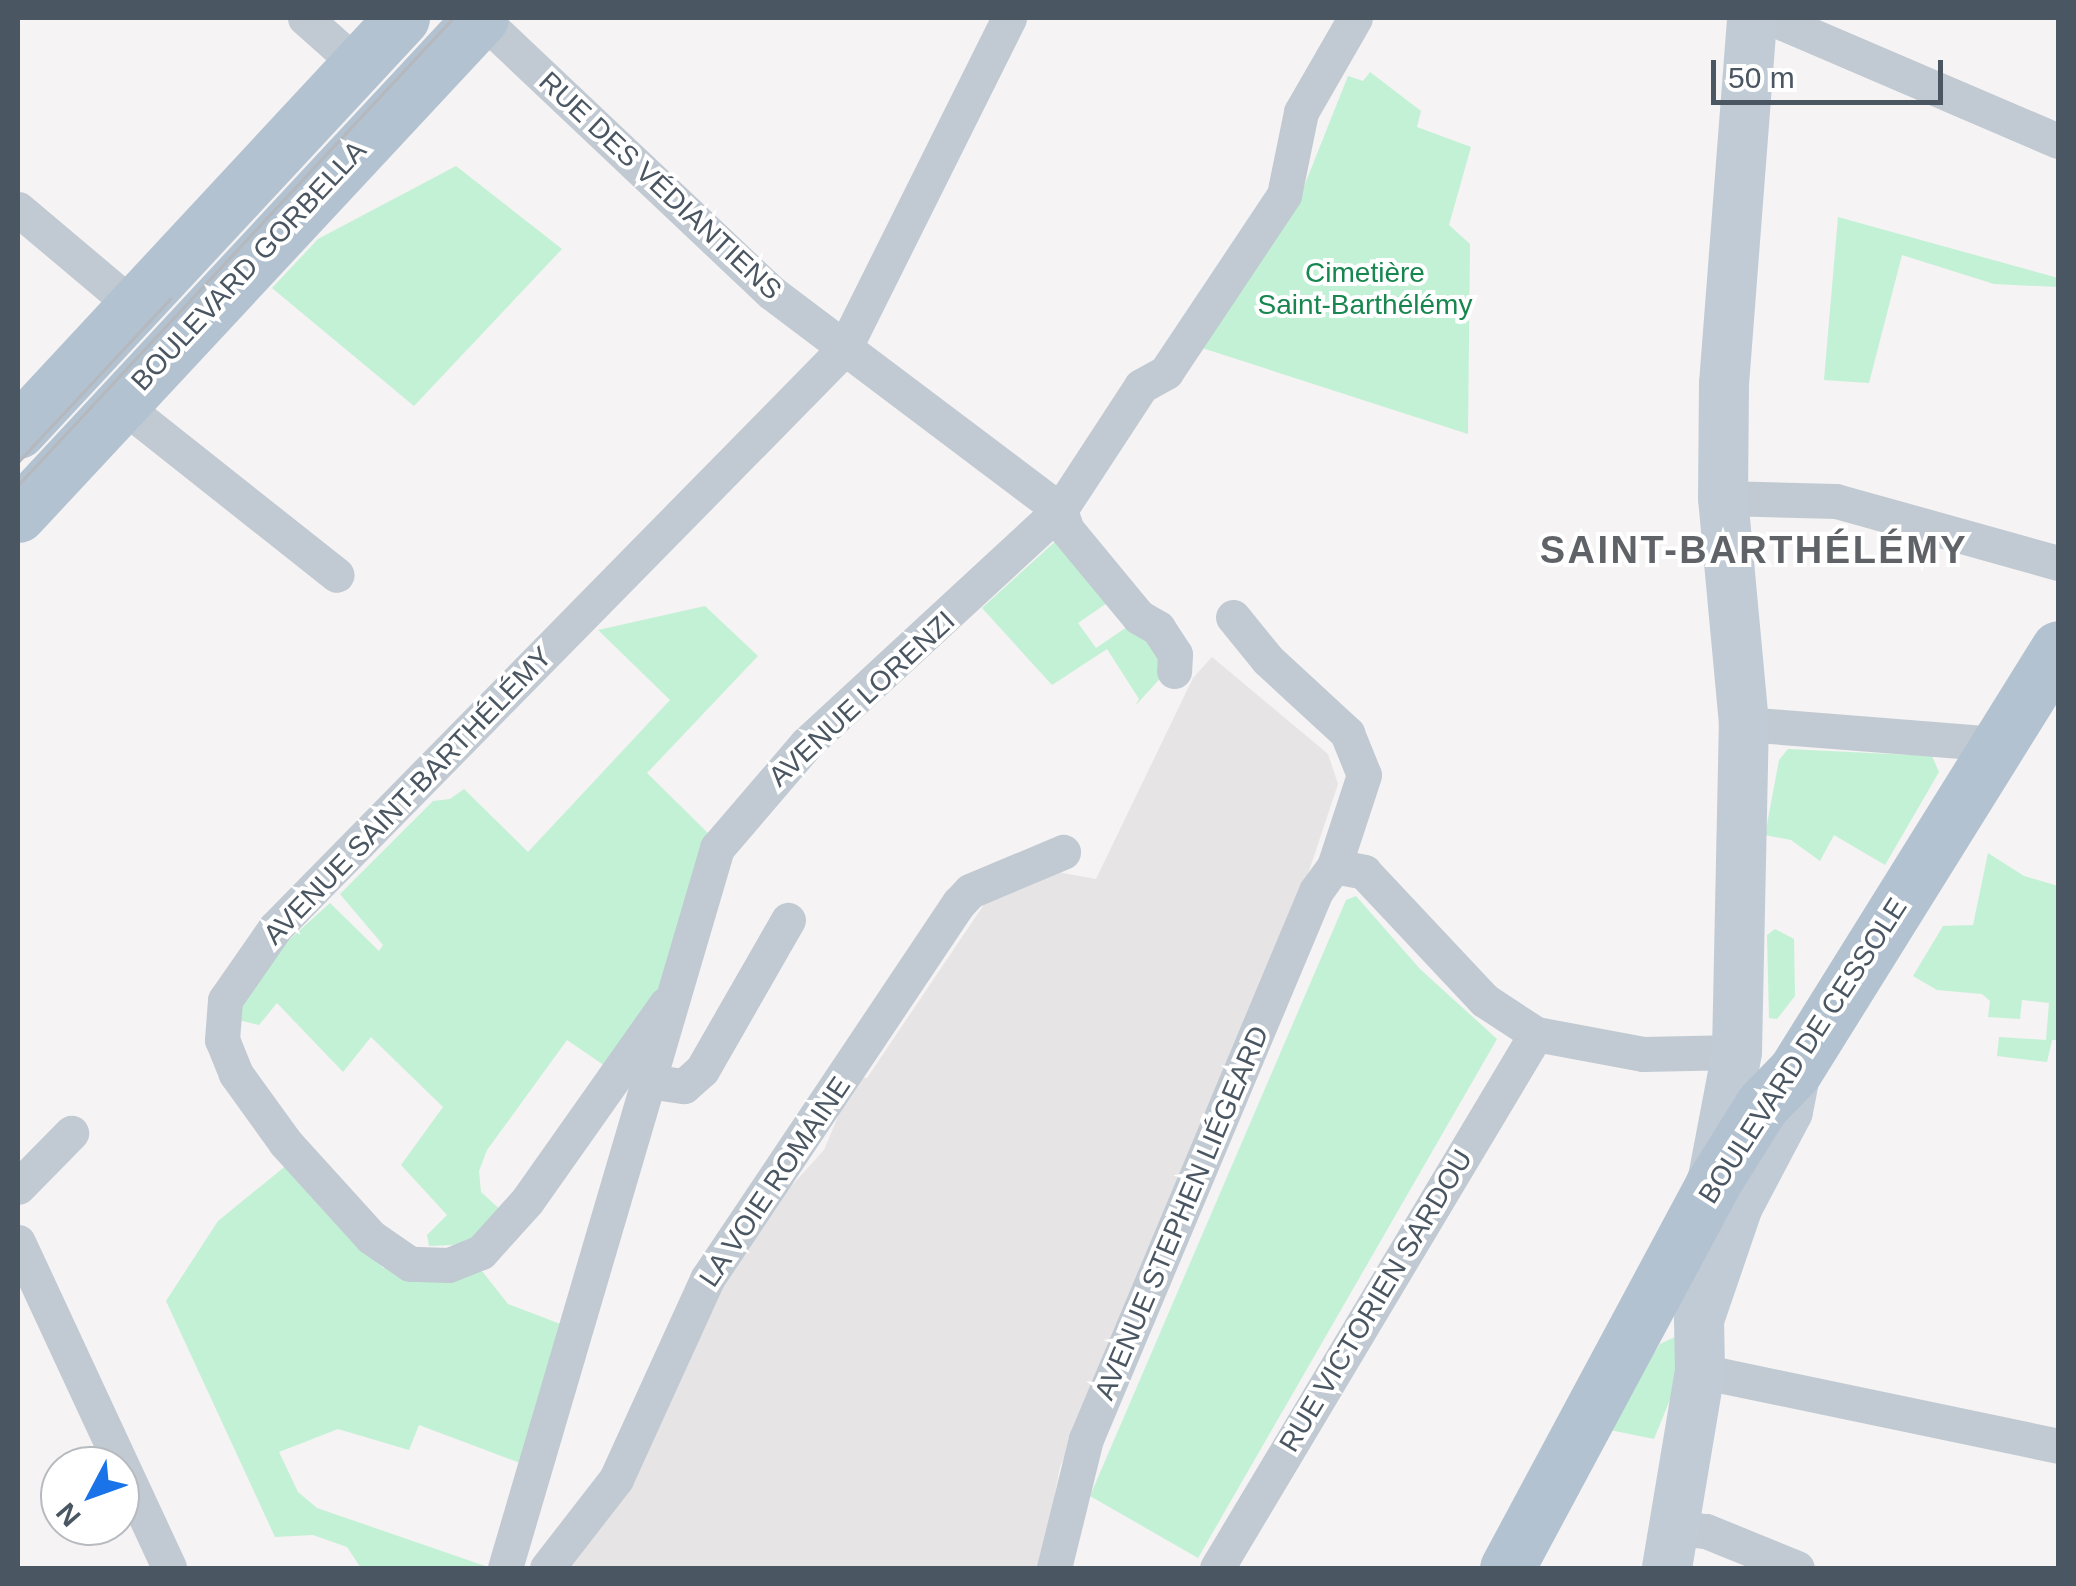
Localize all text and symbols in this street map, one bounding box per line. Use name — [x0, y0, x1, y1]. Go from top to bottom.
scale bar — [1716, 40, 1948, 102]
text: 50 m — [1728, 61, 1795, 94]
street label: RUE DES VÉDIANTIENS — [532, 65, 788, 307]
street label: BOULEVARD GORBELLA — [124, 134, 374, 398]
park label: Cimetière Saint-Barthélémy — [1258, 256, 1472, 322]
district label: SAINT-BARTHÉLÉMY — [1540, 528, 1968, 574]
street label: AVENUE LORENZI — [762, 604, 962, 794]
street label: AVENUE SAINT-BARTHÉLÉMY — [257, 640, 559, 952]
street label: BOULEVARD DE CESSOLE — [1692, 892, 1914, 1210]
street label: AVENUE STEPHEN LIÉGEARD — [1088, 1021, 1276, 1405]
street label: LA VOIE ROMAINE — [692, 1070, 858, 1294]
street label: RUE VICTORIEN SARDOU — [1272, 1144, 1480, 1458]
north arrow — [40, 1446, 140, 1546]
text: N — [50, 1497, 87, 1533]

